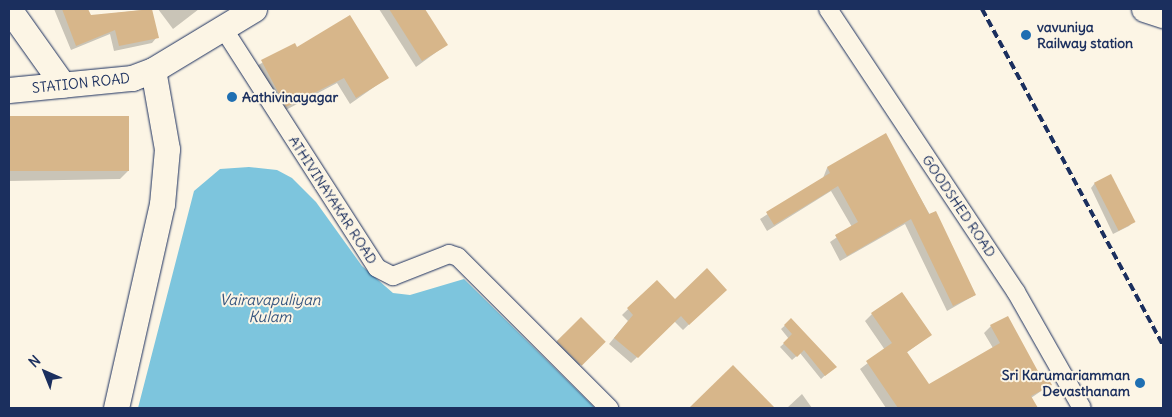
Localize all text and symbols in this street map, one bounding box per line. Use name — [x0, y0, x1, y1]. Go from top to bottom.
place label: vavuniya Railway station — [1037, 19, 1133, 52]
marker: vavuniya Railway station — [1019, 28, 1033, 42]
street label: STATION ROAD — [31, 69, 131, 97]
place label: Aathivinayagar — [242, 89, 338, 105]
marker: Aathivinayagar — [226, 91, 238, 103]
street label: ATHIVINAYAKAR ROAD — [285, 133, 381, 267]
street label: GOODSHED ROAD — [919, 152, 999, 260]
water label: Vairavapuliyan Kulam — [220, 290, 320, 325]
north arrow — [20, 347, 70, 397]
text: N — [25, 351, 44, 371]
place label: Sri Karumariamman Devasthanam — [1002, 367, 1130, 400]
marker: Sri Karumariamman Devasthanam — [1134, 377, 1146, 389]

